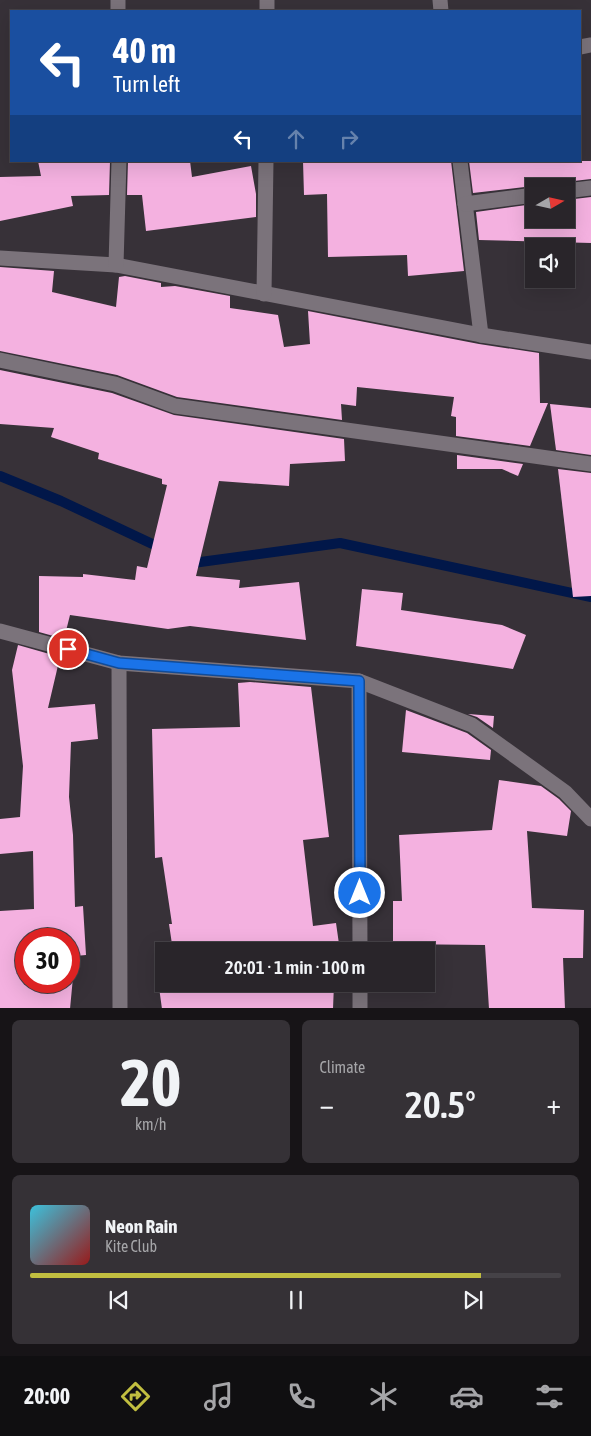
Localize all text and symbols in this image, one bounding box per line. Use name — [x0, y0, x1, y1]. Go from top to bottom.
icon: left — [30, 30, 95, 95]
text: 40 m — [113, 30, 176, 70]
text: Turn left — [113, 71, 180, 97]
icon: left — [229, 125, 257, 153]
icon: ahead — [282, 125, 310, 153]
icon: right — [335, 125, 363, 153]
north arrow — [525, 178, 575, 228]
map controls — [525, 178, 575, 288]
button: sound — [525, 238, 575, 288]
pin — [47, 628, 89, 670]
icon: arrive — [54, 635, 82, 663]
position arrow — [333, 866, 385, 918]
speed limit sign: 30 — [15, 928, 80, 993]
text: 20:01 · 1 min · 100 m — [225, 956, 365, 978]
text: 20 — [120, 1045, 181, 1120]
text: Climate — [320, 1058, 365, 1076]
text: 20.5° — [405, 1083, 476, 1126]
text: − — [320, 1088, 334, 1120]
text: + — [546, 1088, 561, 1120]
text: km/h — [135, 1115, 167, 1133]
text: Neon Rain — [105, 1215, 177, 1237]
text: Kite Club — [105, 1237, 157, 1255]
icon: previous — [105, 1286, 133, 1314]
icon: pause — [282, 1286, 310, 1314]
icon: next — [459, 1286, 487, 1314]
icon: directions — [118, 1379, 153, 1414]
icon: music — [201, 1379, 236, 1414]
icon: phone — [284, 1379, 319, 1414]
icon: climate — [366, 1379, 401, 1414]
icon: car — [449, 1379, 484, 1414]
icon: filters — [532, 1379, 567, 1414]
text: 20:00 — [24, 1383, 70, 1409]

